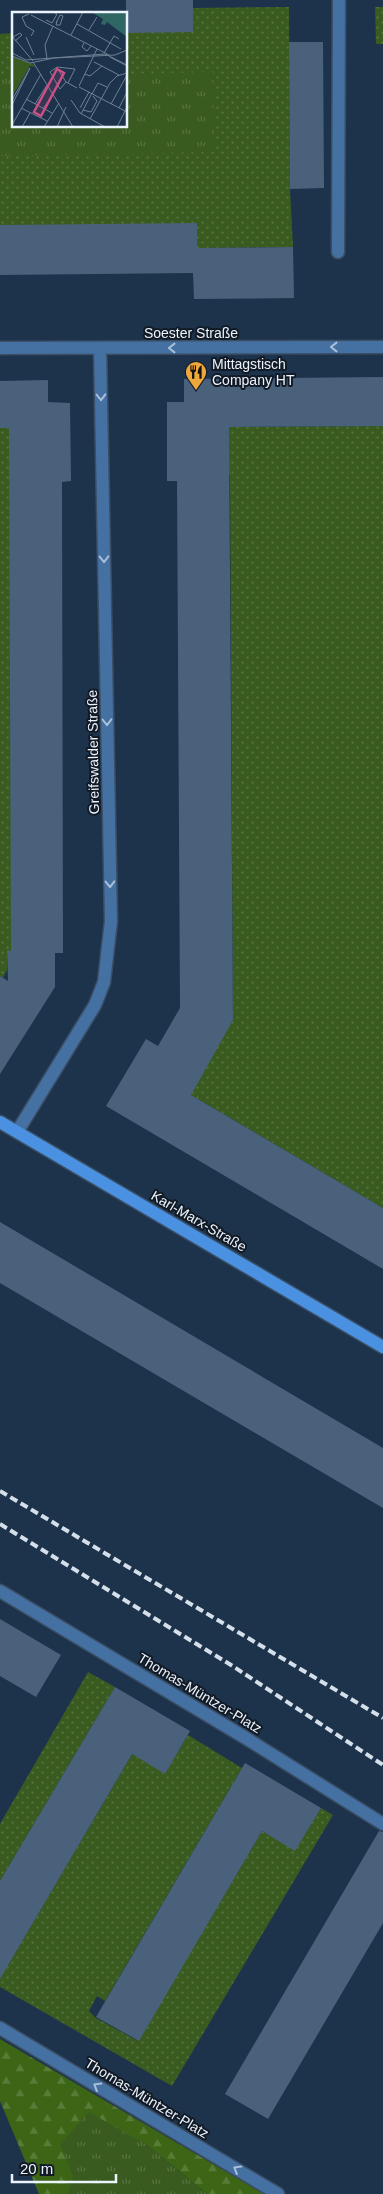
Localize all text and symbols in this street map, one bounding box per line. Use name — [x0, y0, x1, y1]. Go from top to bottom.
inset map — [12, 12, 128, 128]
street label: Soester Straße — [144, 325, 238, 341]
one-way arrow — [330, 342, 338, 352]
one-way arrow — [168, 343, 176, 353]
place label: Mittagstisch Company HT — [212, 356, 295, 388]
restaurant icon: Mittagstisch Company HT — [184, 360, 208, 391]
one-way arrow — [95, 393, 106, 401]
one-way arrow — [99, 556, 109, 563]
street label: Greifswalder Straße — [84, 689, 102, 814]
one-way arrow — [102, 718, 112, 726]
one-way arrow — [105, 880, 115, 888]
street label: Karl-Marx-Straße — [149, 1187, 250, 1255]
street label: Thomas-Müntzer-Platz — [135, 1650, 265, 1736]
street label: Thomas-Müntzer-Platz — [82, 2055, 212, 2141]
one-way arrow — [94, 2082, 103, 2092]
scale bar — [12, 2152, 116, 2184]
text: 20 m — [20, 2160, 53, 2177]
one-way arrow — [233, 2165, 242, 2175]

